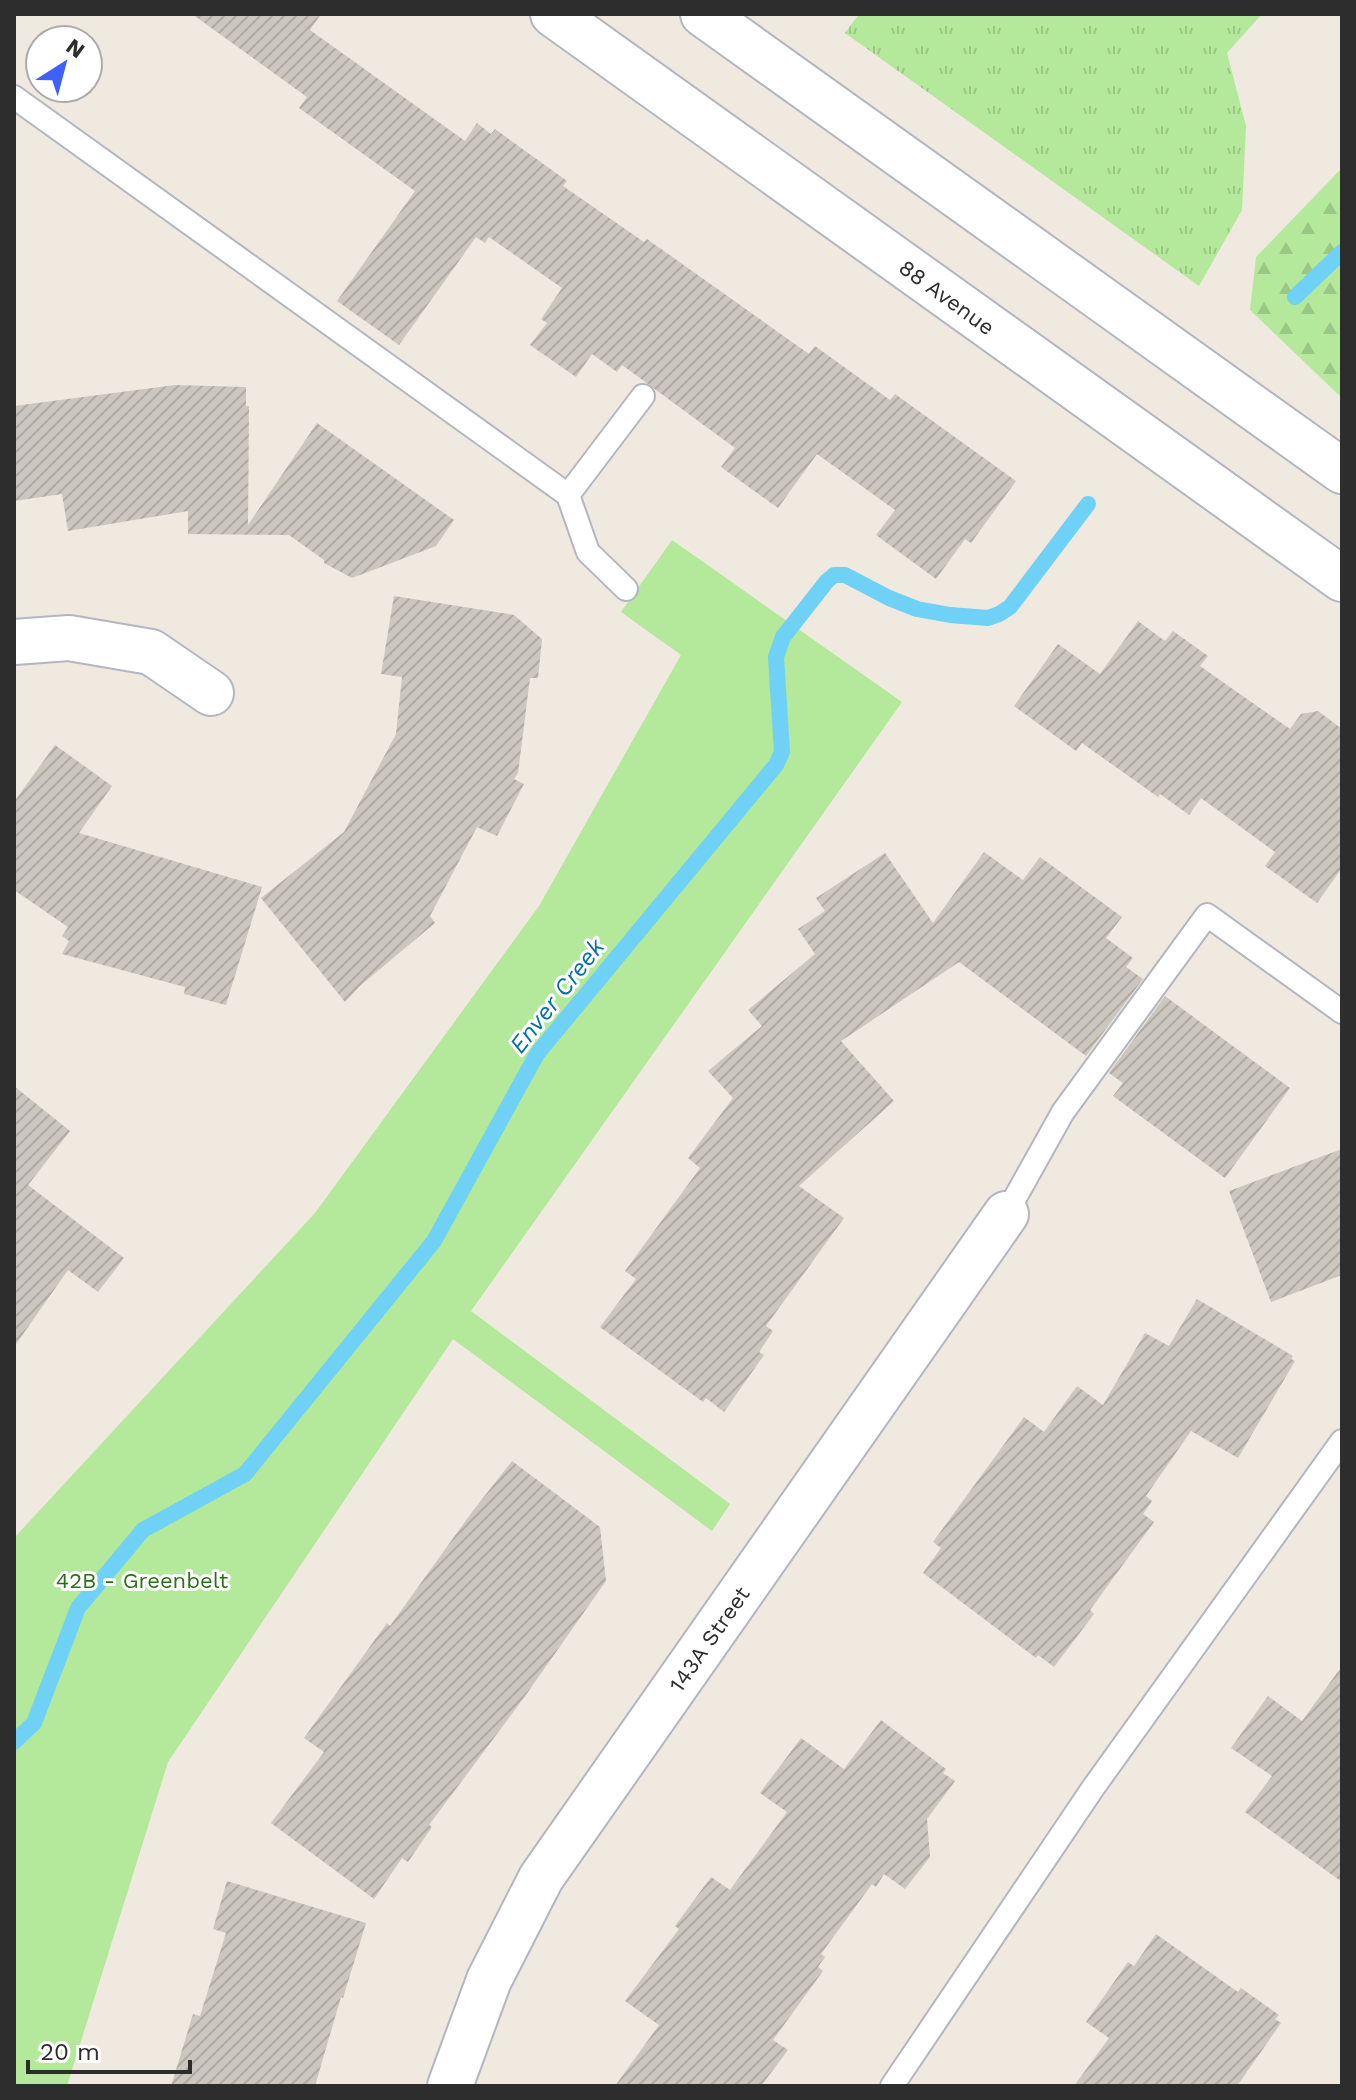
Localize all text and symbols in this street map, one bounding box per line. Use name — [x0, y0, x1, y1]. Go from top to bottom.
north arrow — [24, 24, 104, 104]
text: N — [62, 33, 89, 63]
street label: 88 Avenue — [894, 255, 999, 340]
water label: Enver Creek — [504, 933, 611, 1059]
park label: 42B - Greenbelt — [56, 1568, 228, 1593]
street label: 143A Street — [664, 1582, 755, 1697]
scale bar — [28, 2024, 190, 2074]
text: 20 m — [40, 2038, 100, 2066]

